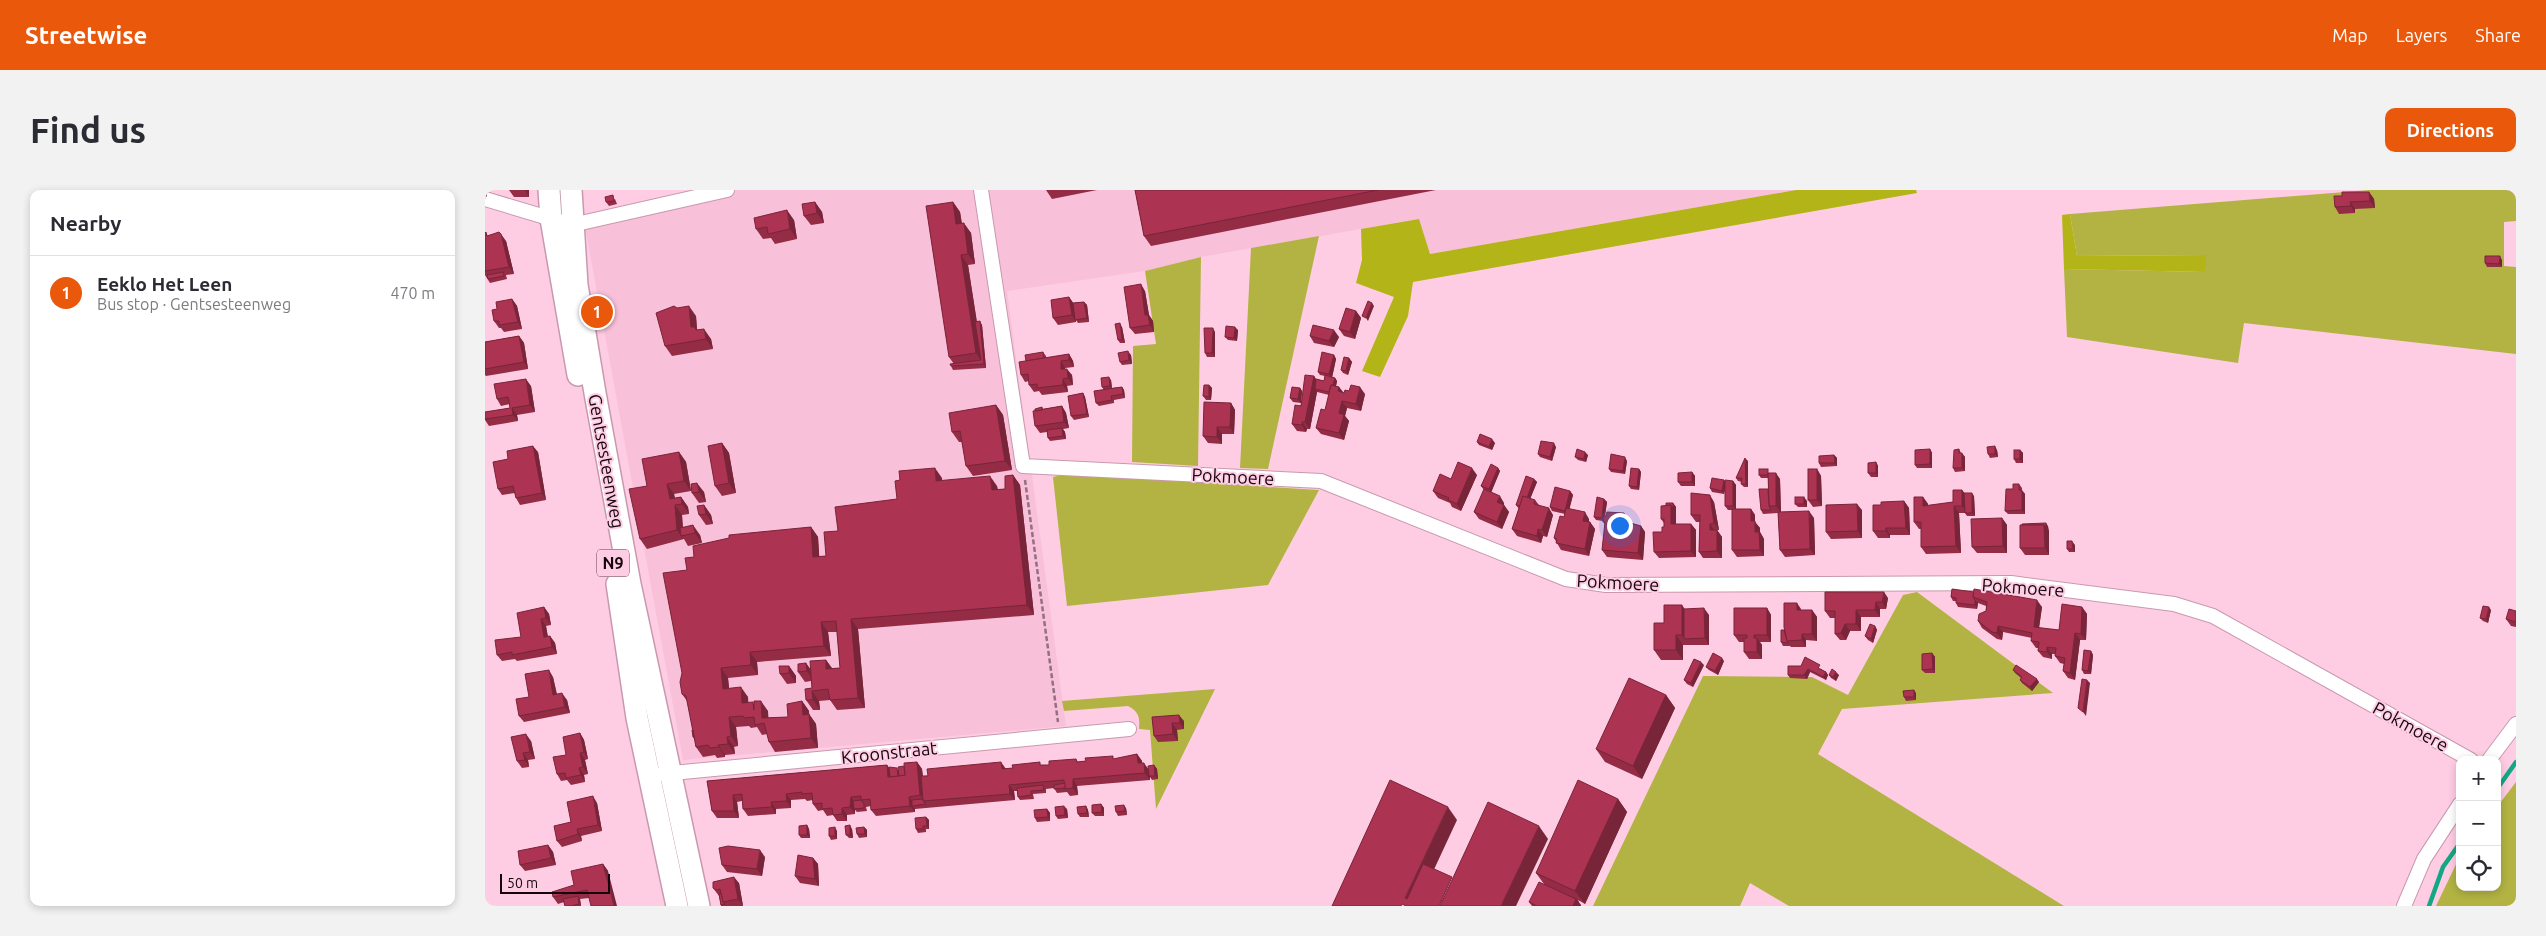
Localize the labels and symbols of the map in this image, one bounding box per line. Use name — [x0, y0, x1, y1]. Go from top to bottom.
pin: 1 — [581, 293, 613, 331]
street label: Gentsesteenweg — [585, 392, 629, 530]
street label: Pokmoere — [1191, 464, 1275, 488]
your location — [1607, 513, 1633, 539]
road number: N9 — [597, 549, 629, 576]
street label: Pokmoere — [1576, 570, 1660, 594]
street label: Pokmoere — [1981, 574, 2065, 600]
street label: Pokmoere — [2370, 697, 2452, 755]
street label: Kroonstraat — [840, 737, 938, 767]
scale bar — [500, 871, 610, 894]

